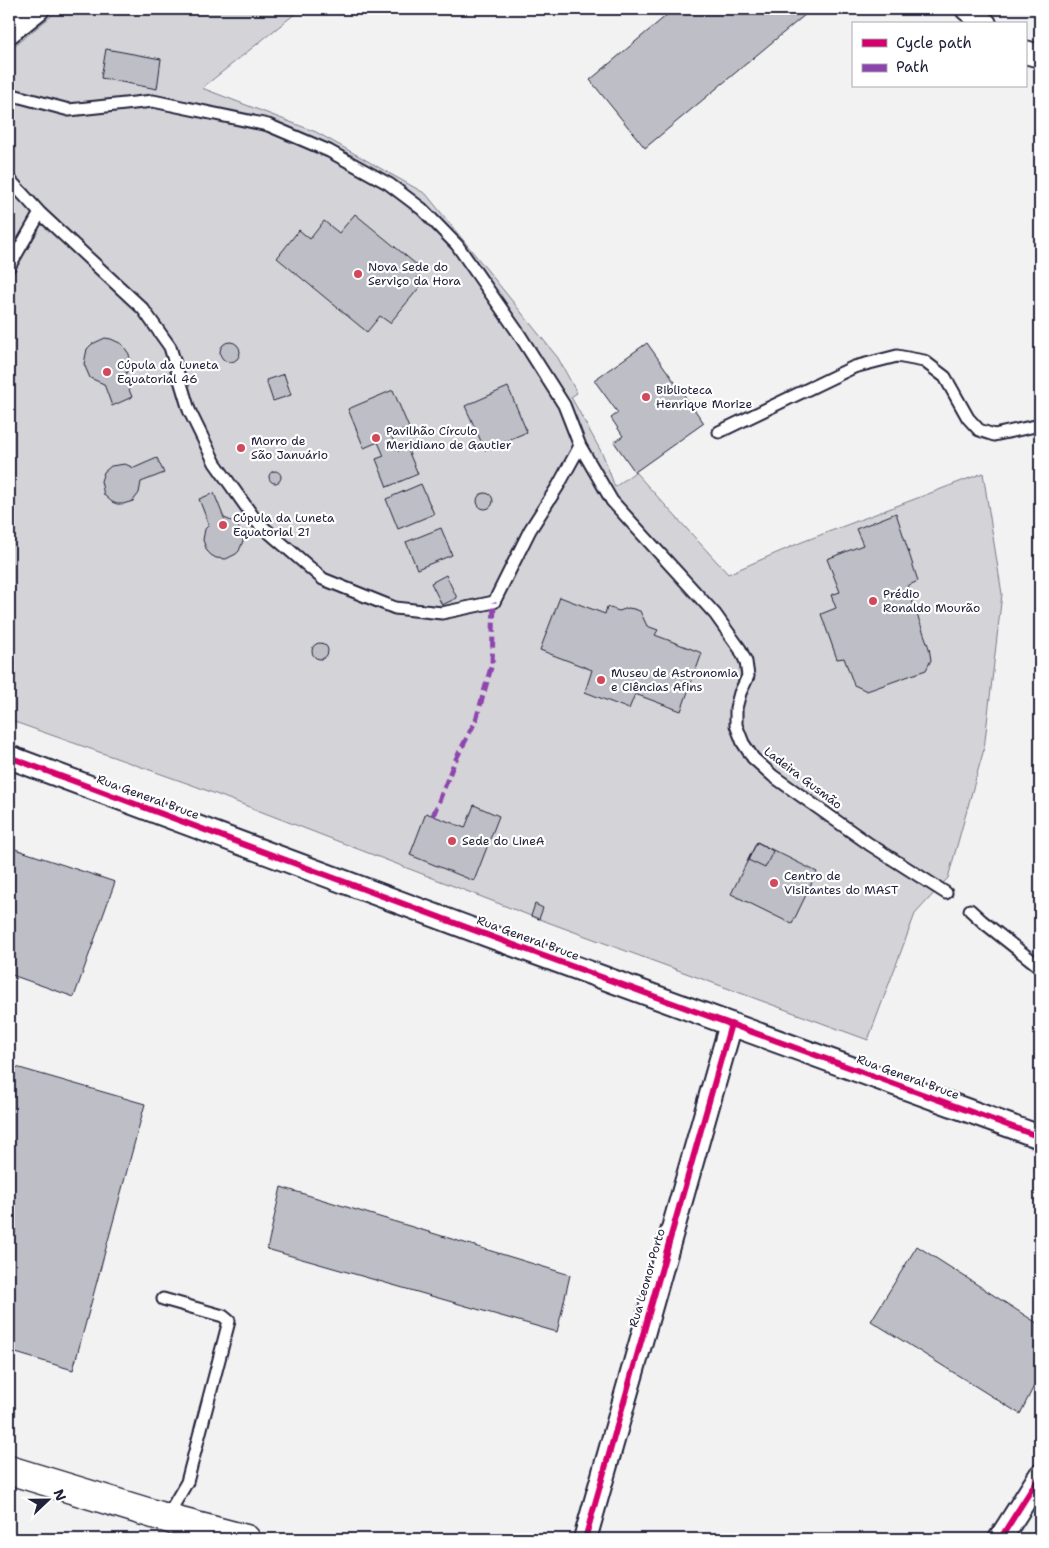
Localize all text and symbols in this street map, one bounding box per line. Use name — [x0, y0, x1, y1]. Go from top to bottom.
legend — [852, 22, 1026, 88]
text: Cycle path — [896, 33, 972, 53]
text: Path — [896, 57, 929, 77]
place label: Nova Sede do Serviço da Hora — [368, 259, 461, 289]
marker: Nova Sede do Serviço da Hora — [352, 268, 364, 280]
place label: Cúpula da Luneta Equatorial 46 — [117, 357, 219, 387]
marker: Cúpula da Luneta Equatorial 46 — [101, 366, 113, 378]
place label: Biblioteca Henrique Morize — [656, 382, 753, 412]
marker: Biblioteca Henrique Morize — [640, 391, 652, 403]
place label: Pavilhão Círculo Meridiano de Gautier — [386, 423, 512, 453]
marker: Pavilhão Círculo Meridiano de Gautier — [370, 432, 382, 444]
place label: Morro de São Januário — [251, 433, 328, 463]
marker: Morro de São Januário — [235, 442, 247, 454]
place label: Cúpula da Luneta Equatorial 21 — [233, 510, 335, 540]
marker: Cúpula da Luneta Equatorial 21 — [217, 519, 229, 531]
place label: Prédio Ronaldo Mourão — [883, 586, 980, 616]
marker: Prédio Ronaldo Mourão — [867, 595, 879, 607]
place label: Museu de Astronomia e Ciências Afins — [611, 665, 739, 695]
marker: Museu de Astronomia e Ciências Afins — [595, 674, 607, 686]
street label: Ladeira Gusmão — [761, 743, 845, 813]
street label: Rua General Bruce — [95, 771, 202, 823]
place label: Sede do LineA — [462, 833, 545, 849]
marker: Sede do LineA — [446, 835, 458, 847]
place label: Centro de Visitantes do MAST — [784, 868, 899, 898]
marker: Centro de Visitantes do MAST — [768, 877, 780, 889]
street label: Rua General Bruce — [475, 912, 582, 964]
street label: Rua General Bruce — [855, 1051, 962, 1103]
street label: Rua Leonor Porto — [625, 1227, 669, 1329]
north arrow — [22, 1476, 72, 1526]
text: N — [50, 1487, 70, 1504]

